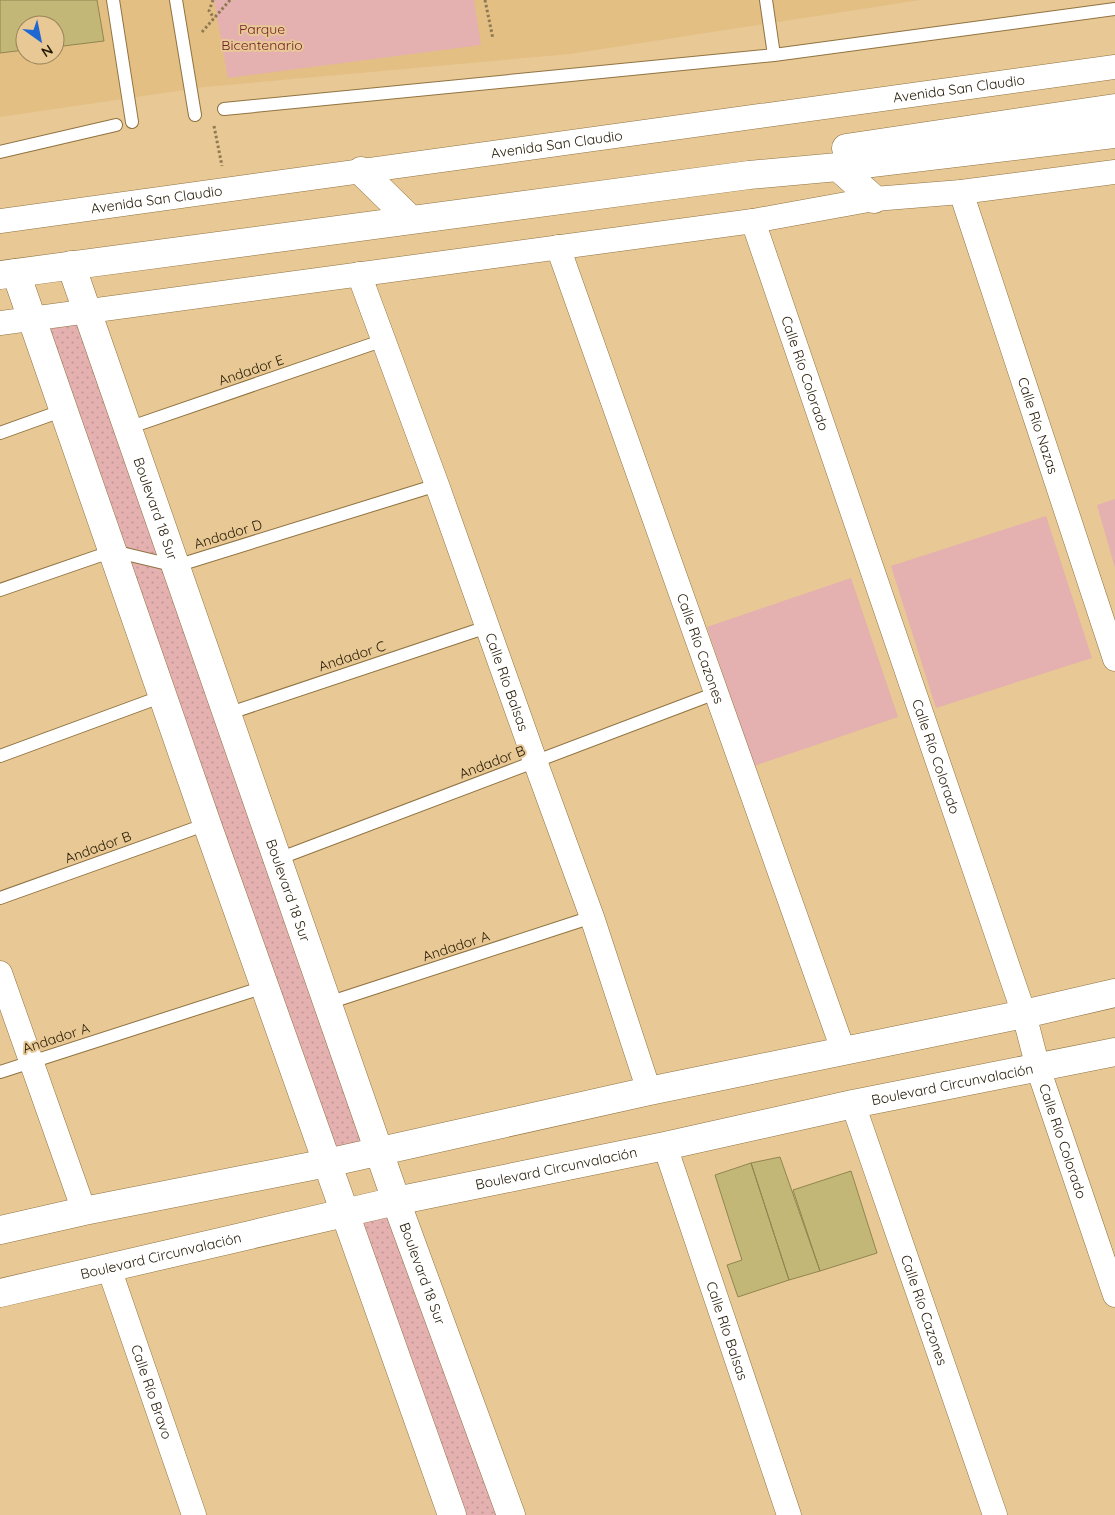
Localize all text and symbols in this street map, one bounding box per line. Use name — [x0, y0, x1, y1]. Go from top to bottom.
north arrow — [15, 15, 65, 65]
park label: Parque Bicentenario — [221, 20, 303, 54]
text: N — [38, 41, 56, 61]
street label: Avenida San Claudio — [892, 71, 1026, 107]
street label: Avenida San Claudio — [490, 126, 624, 162]
street label: Avenida San Claudio — [90, 181, 224, 217]
street label: Calle Río Colorado — [777, 314, 833, 433]
street label: Andador E — [216, 350, 286, 390]
street label: Calle Río Nazas — [1014, 375, 1062, 476]
street label: Boulevard 18 Sur — [130, 455, 182, 563]
street label: Andador D — [192, 515, 264, 553]
street label: Calle Río Cazones — [673, 591, 728, 706]
street label: Calle Río Balsas — [481, 630, 533, 734]
street label: Andador C — [316, 637, 388, 675]
street label: Calle Río Colorado — [908, 697, 964, 816]
street label: Andador B — [456, 741, 528, 783]
street label: Andador B — [62, 827, 134, 867]
street label: Boulevard 18 Sur — [262, 837, 315, 945]
street label: Andador A — [420, 927, 492, 965]
street label: Andador A — [20, 1019, 92, 1057]
street label: Boulevard Circunvalación — [870, 1059, 1035, 1109]
street label: Calle Río Colorado — [1035, 1081, 1091, 1201]
street label: Boulevard Circunvalación — [474, 1143, 639, 1194]
street label: Boulevard 18 Sur — [396, 1220, 450, 1328]
street label: Boulevard Circunvalación — [78, 1228, 243, 1283]
street label: Calle Río Cazones — [897, 1252, 952, 1368]
street label: Calle Río Balsas — [702, 1279, 752, 1383]
street label: Calle Río Bravo — [127, 1342, 176, 1442]

